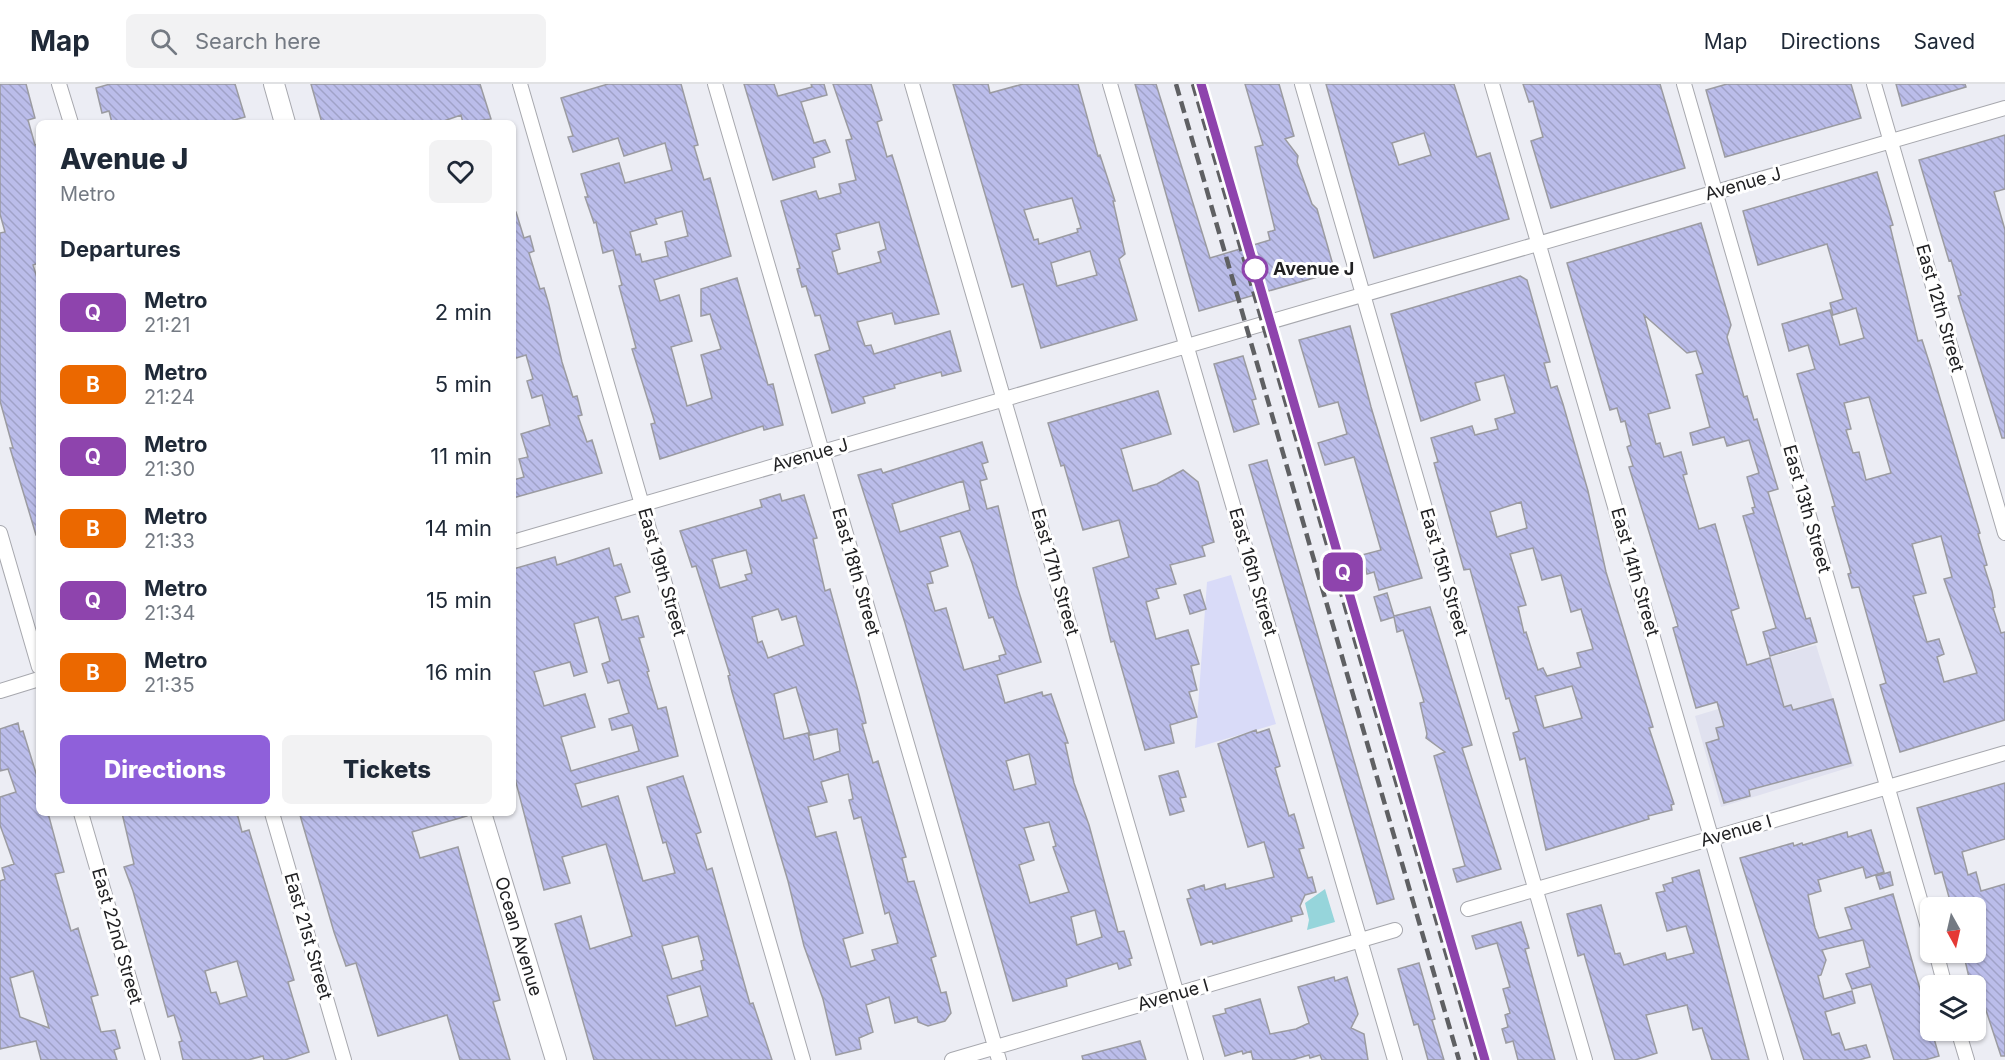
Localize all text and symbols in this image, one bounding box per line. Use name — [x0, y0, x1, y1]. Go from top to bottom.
search box — [126, 14, 546, 68]
text: Map — [30, 24, 90, 58]
icon: search — [147, 25, 180, 58]
text: Search here — [195, 28, 321, 54]
text: Map — [1704, 29, 1747, 54]
text: Directions — [1780, 29, 1881, 54]
text: Saved — [1914, 29, 1975, 54]
button: heart — [429, 140, 492, 203]
text: Avenue J — [60, 142, 188, 176]
street label: Avenue J — [1702, 163, 1784, 204]
text: Metro — [60, 182, 115, 206]
text: Departures — [60, 236, 181, 262]
street label: East 12th Street — [1912, 241, 1969, 374]
marker: Avenue J — [1242, 256, 1268, 282]
place label: Avenue J — [1273, 258, 1354, 279]
text: Metro — [144, 287, 208, 313]
text: 2 min — [435, 299, 492, 325]
text: Q — [85, 300, 101, 325]
text: 21:21 — [144, 313, 190, 337]
text: Metro — [144, 359, 208, 385]
text: 5 min — [435, 371, 492, 397]
text: B — [86, 372, 100, 397]
text: 21:24 — [144, 385, 195, 409]
text: Metro — [144, 431, 208, 457]
street label: Avenue J — [769, 434, 851, 475]
street label: East 13th Street — [1779, 442, 1836, 575]
text: 11 min — [430, 443, 492, 469]
text: Q — [85, 444, 101, 469]
text: 21:30 — [144, 457, 195, 481]
text: Metro — [144, 503, 208, 529]
street label: East 19th Street — [634, 505, 691, 639]
street label: East 18th Street — [828, 505, 885, 638]
street label: East 16th Street — [1225, 505, 1282, 638]
street label: East 14th Street — [1607, 505, 1664, 639]
street label: East 17th Street — [1027, 506, 1084, 638]
street label: East 15th Street — [1416, 506, 1473, 638]
text: 14 min — [425, 515, 492, 541]
text: B — [86, 516, 100, 541]
text: 21:33 — [144, 529, 195, 553]
line badge: Q — [1324, 552, 1362, 592]
text: Q — [1335, 560, 1351, 585]
text: Metro — [144, 575, 208, 601]
text: 15 min — [426, 587, 492, 613]
text: Q — [85, 588, 101, 613]
text: 21:34 — [144, 601, 195, 625]
text: Metro — [144, 647, 208, 673]
text: 16 min — [426, 659, 492, 685]
text: B — [86, 660, 100, 685]
text: 21:35 — [144, 673, 195, 697]
button: Directions — [60, 735, 270, 804]
button: Tickets — [282, 735, 492, 804]
street label: Avenue I — [1698, 810, 1774, 851]
street label: East 22nd Street — [88, 865, 147, 1007]
street label: East 21st Street — [280, 870, 337, 1002]
street label: Ocean Avenue — [491, 874, 547, 999]
north arrow — [1920, 897, 1986, 963]
map controls — [1920, 897, 1986, 1041]
street label: Avenue I — [1135, 974, 1211, 1015]
button: layers — [1920, 975, 1986, 1041]

